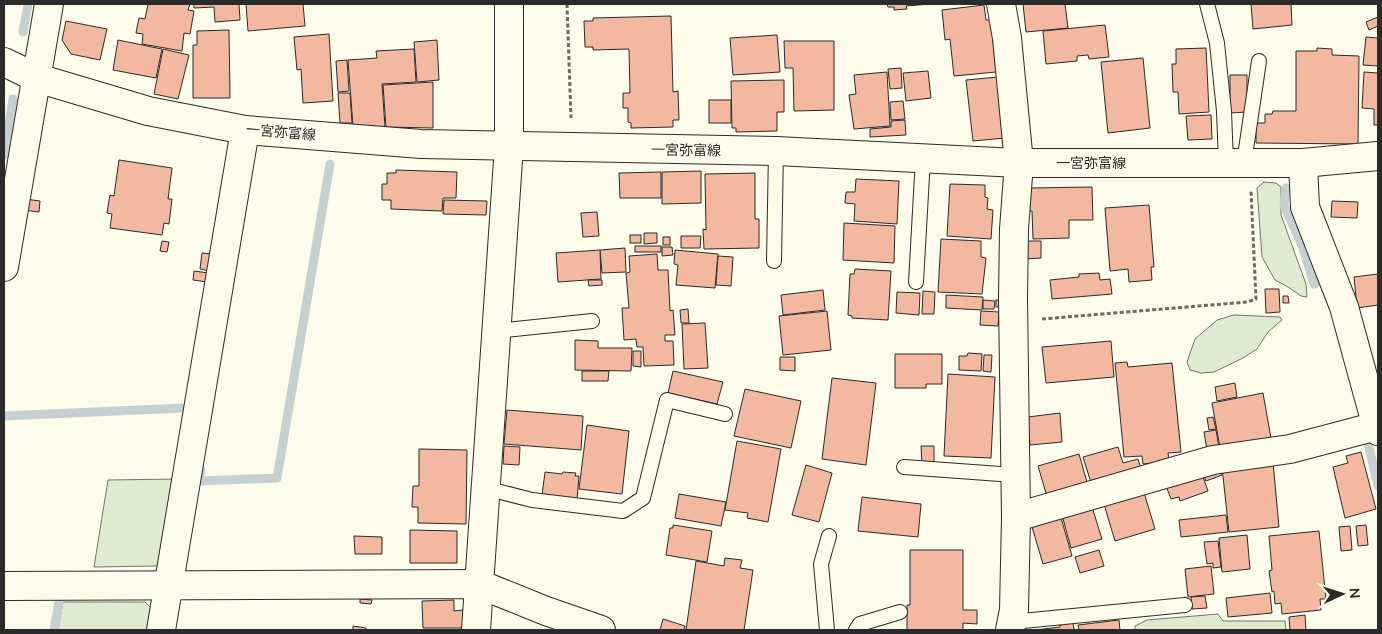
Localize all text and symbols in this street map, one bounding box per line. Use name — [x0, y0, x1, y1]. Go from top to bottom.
street label: 一宮弥富線 — [245, 120, 317, 144]
street label: 一宮弥富線 — [651, 140, 721, 160]
street label: 一宮弥富線 — [1056, 154, 1126, 172]
north arrow — [1317, 569, 1367, 619]
text: N — [1346, 587, 1364, 599]

